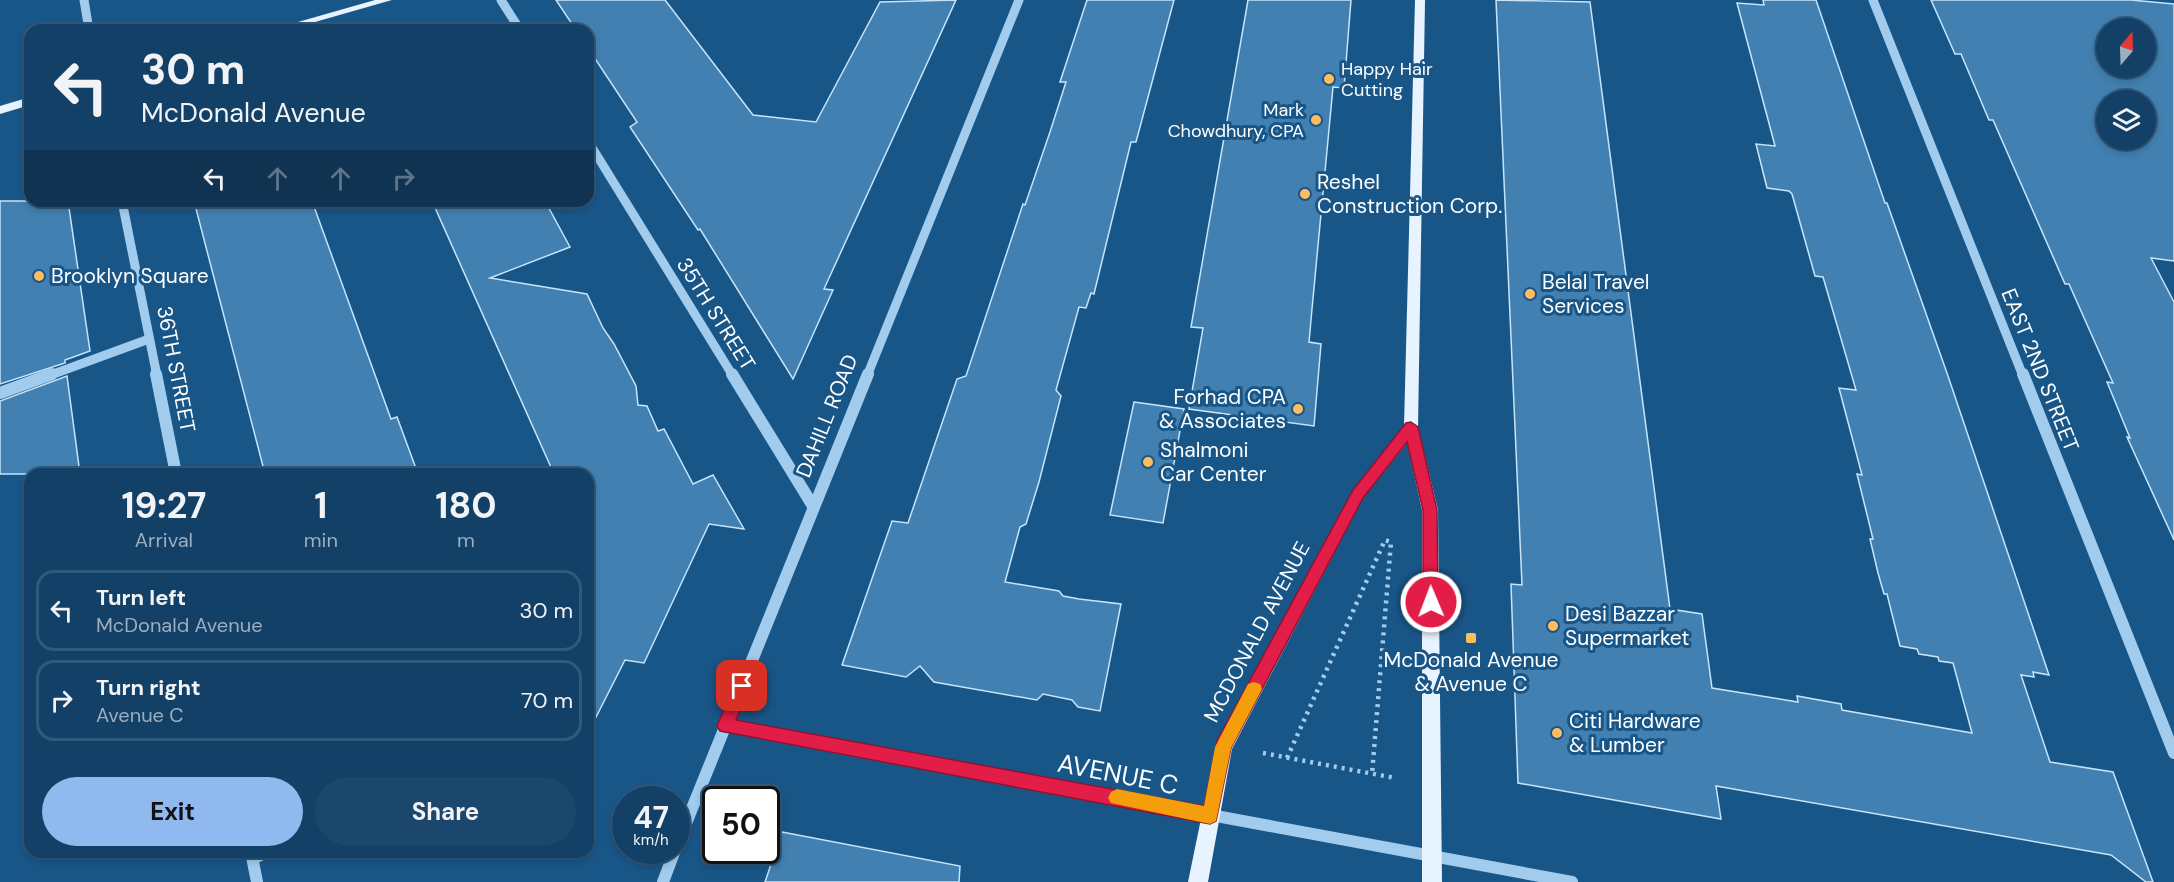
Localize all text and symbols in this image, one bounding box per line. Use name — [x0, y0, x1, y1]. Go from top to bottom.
north arrow — [2096, 18, 2156, 78]
map controls — [2096, 18, 2156, 150]
text: 30 m — [141, 42, 245, 97]
icon: left — [42, 48, 120, 126]
place label: Happy Hair Cutting — [1341, 57, 1433, 102]
marker: Happy Hair Cutting — [1322, 72, 1336, 86]
button: layers — [2096, 90, 2156, 150]
text: McDonald Avenue — [141, 95, 366, 130]
place label: Mark Chowdhury, CPA — [1168, 98, 1304, 143]
marker: Mark Chowdhury, CPA — [1309, 113, 1323, 127]
icon: left — [198, 162, 231, 195]
icon: ahead — [261, 162, 294, 195]
icon: ahead — [324, 162, 357, 195]
icon: right — [387, 162, 420, 195]
place label: Reshel Construction Corp. — [1317, 168, 1502, 220]
marker: Reshel Construction Corp. — [1298, 187, 1312, 201]
street label: 35TH STREET — [670, 252, 762, 376]
place label: Brooklyn Square — [51, 262, 209, 290]
place label: Belal Travel Services — [1542, 268, 1650, 320]
marker: Brooklyn Square — [32, 269, 46, 283]
street label: EAST 2ND STREET — [1995, 284, 2086, 456]
marker: Belal Travel Services — [1523, 287, 1537, 301]
street label: 36TH STREET — [150, 303, 202, 435]
street label: DAHILL ROAD — [790, 350, 864, 482]
place label: Forhad CPA & Associates — [1159, 383, 1286, 435]
marker: Forhad CPA & Associates — [1291, 402, 1305, 416]
place label: Shalmoni Car Center — [1160, 436, 1267, 488]
marker: Shalmoni Car Center — [1141, 455, 1155, 469]
text: 19:27 — [121, 482, 206, 529]
text: 1 — [314, 482, 327, 529]
text: 180 — [435, 482, 497, 529]
text: Arrival — [135, 527, 193, 553]
text: min — [304, 527, 338, 553]
text: m — [457, 527, 475, 553]
street label: MCDONALD AVENUE — [1197, 537, 1317, 727]
position arrow — [1399, 570, 1463, 634]
text: Turn left — [96, 583, 186, 612]
icon: left — [45, 594, 78, 627]
text: 30 m — [519, 596, 573, 625]
place label: Desi Bazzar Supermarket — [1565, 600, 1690, 652]
text: McDonald Avenue — [96, 612, 263, 638]
marker: Desi Bazzar Supermarket — [1546, 619, 1560, 633]
marker: McDonald Avenue & Avenue C — [1464, 631, 1478, 645]
place label: McDonald Avenue & Avenue C — [1384, 646, 1558, 698]
pin — [716, 660, 767, 711]
icon: arrive — [725, 669, 758, 702]
text: Turn right — [96, 673, 201, 702]
icon: right — [45, 684, 78, 717]
text: 70 m — [521, 686, 573, 715]
text: Avenue C — [96, 702, 184, 728]
place label: Citi Hardware & Lumber — [1569, 707, 1701, 759]
marker: Citi Hardware & Lumber — [1550, 726, 1564, 740]
street label: AVENUE C — [1055, 746, 1181, 802]
button: Exit — [42, 777, 303, 846]
button: Share — [315, 777, 576, 846]
speed limit sign: 50 — [702, 786, 780, 864]
text: 47 — [633, 798, 669, 837]
text: km/h — [633, 830, 669, 850]

